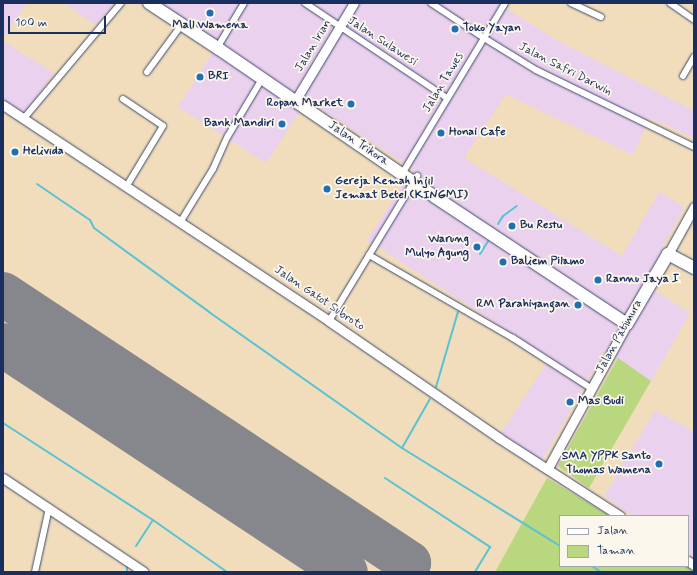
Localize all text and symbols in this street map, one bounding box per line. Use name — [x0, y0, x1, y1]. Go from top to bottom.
scale bar — [10, 8, 108, 34]
marker: Mall Wamena — [205, 8, 215, 18]
street label: Jalan Sulawesi — [345, 14, 419, 70]
text: 100 m — [15, 15, 47, 31]
street label: Jalan Irian — [292, 16, 336, 76]
place label: Mall Wamena — [172, 19, 248, 33]
place label: Toko Yayan — [463, 22, 524, 36]
marker: Toko Yayan — [450, 24, 460, 34]
street label: Jalan Safri Darwin — [516, 40, 614, 100]
street label: Jalan Tawes — [421, 52, 467, 114]
place label: BRI — [208, 70, 229, 84]
marker: BRI — [195, 72, 205, 82]
place label: Ropan Market — [268, 97, 343, 111]
marker: Ropan Market — [346, 99, 356, 109]
place label: Bank Mandiri — [204, 117, 274, 131]
street label: Jalan Trikora — [325, 118, 391, 170]
marker: Bank Mandiri — [277, 119, 287, 129]
place label: Honai Cafe — [449, 126, 506, 140]
marker: Honai Cafe — [436, 128, 446, 138]
place label: Helivida — [23, 145, 64, 159]
marker: Helivida — [10, 147, 20, 157]
place label: Gereja Kemah Injil Jemaat Betel (KINGMI) — [335, 175, 468, 203]
marker: Gereja Kemah Injil Jemaat Betel (KINGMI) — [322, 184, 332, 194]
place label: Bu Restu — [520, 219, 563, 233]
marker: Bu Restu — [507, 221, 517, 231]
place label: Warung Mulyo Agung — [406, 233, 469, 261]
marker: Warung Mulyo Agung — [472, 242, 482, 252]
place label: Baliem Pilamo — [511, 255, 586, 269]
marker: Baliem Pilamo — [498, 257, 508, 267]
street label: Jalan Gatot Subroto — [271, 264, 367, 334]
place label: Rannu Jaya I — [606, 273, 677, 287]
marker: Rannu Jaya I — [593, 275, 603, 285]
place label: RM Parahiyangan — [481, 298, 570, 312]
street label: Jalan Patimura — [594, 298, 646, 376]
marker: RM Parahiyangan — [573, 300, 583, 310]
place label: Mas Budi — [578, 395, 625, 409]
marker: Mas Budi — [565, 397, 575, 407]
place label: SMA YPPK Santo Thomas Wamena — [559, 450, 651, 478]
marker: SMA YPPK Santo Thomas Wamena — [654, 459, 664, 469]
legend — [559, 515, 689, 567]
text: Jalan — [597, 523, 628, 539]
text: Taman — [597, 543, 635, 559]

